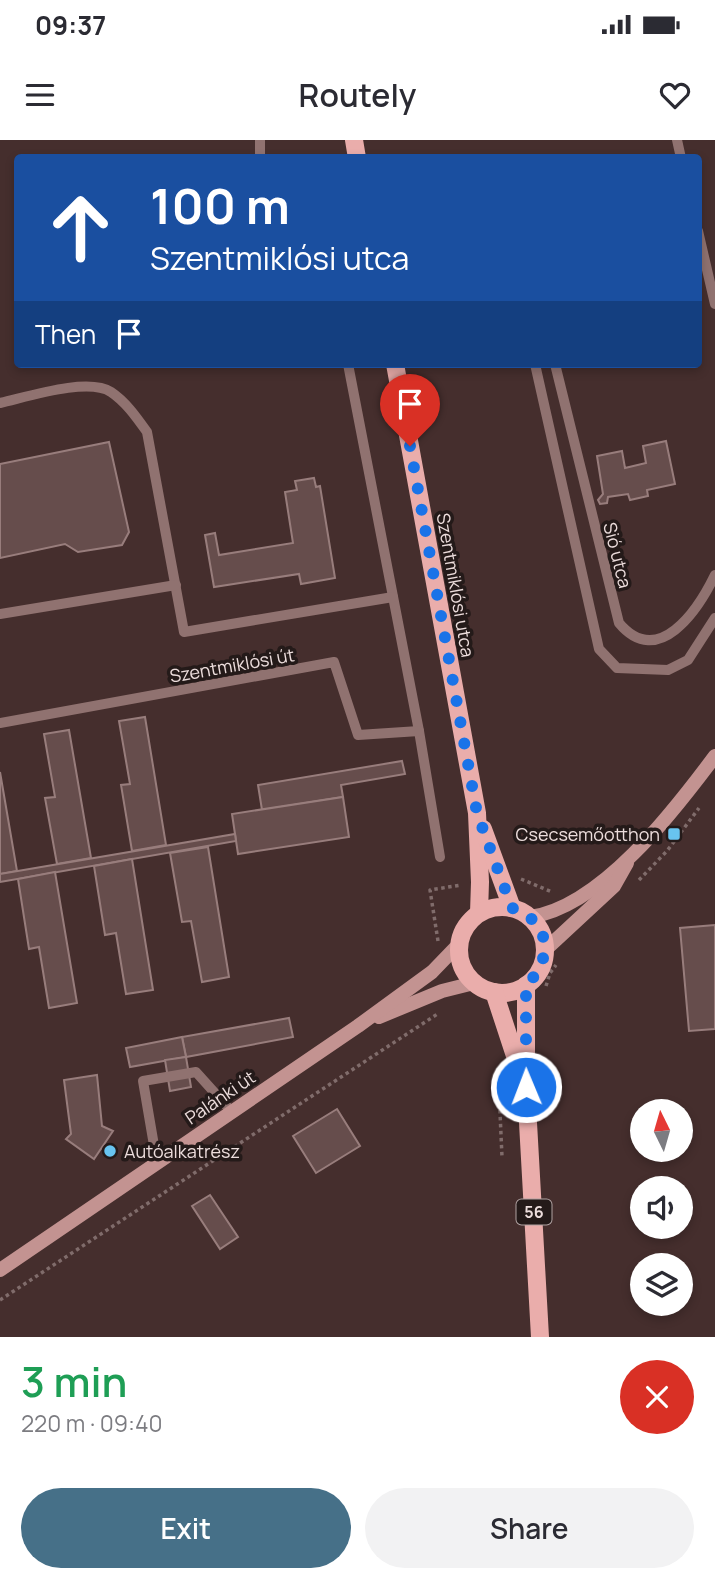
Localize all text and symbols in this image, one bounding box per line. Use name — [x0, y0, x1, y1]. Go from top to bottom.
text: 09:37 — [35, 7, 106, 43]
text: Routely — [299, 73, 416, 117]
icon: menu — [21, 76, 59, 114]
icon: heart — [656, 76, 694, 114]
text: 100 m — [150, 172, 290, 239]
icon: ahead — [35, 182, 126, 273]
text: Szentmiklósi utca — [150, 236, 409, 280]
icon: arrive — [110, 315, 148, 353]
text: Then — [35, 316, 96, 352]
pin — [380, 374, 440, 446]
icon: arrive — [391, 385, 429, 423]
street label: Szentmiklósi utca — [432, 511, 480, 659]
street label: Sió utca — [598, 520, 638, 590]
street label: Szentmiklósi út — [168, 642, 296, 688]
place label: Csecsemőotthon — [516, 822, 660, 846]
marker: Csecsemőotthon — [666, 826, 682, 842]
position arrow — [489, 1050, 563, 1124]
street label: Palánki út — [180, 1065, 260, 1129]
north arrow — [630, 1099, 693, 1162]
map controls — [630, 1099, 693, 1316]
place label: Autóalkatrész — [124, 1139, 240, 1163]
marker: Autóalkatrész — [102, 1143, 118, 1159]
button: sound — [630, 1176, 693, 1239]
road number: 56 — [516, 1200, 552, 1224]
button: layers — [630, 1253, 693, 1316]
text: 3 min — [21, 1352, 127, 1410]
button: close — [620, 1360, 694, 1434]
text: 220 m · 09:40 — [21, 1407, 163, 1439]
button: Exit — [21, 1488, 351, 1568]
button: Share — [365, 1488, 694, 1568]

